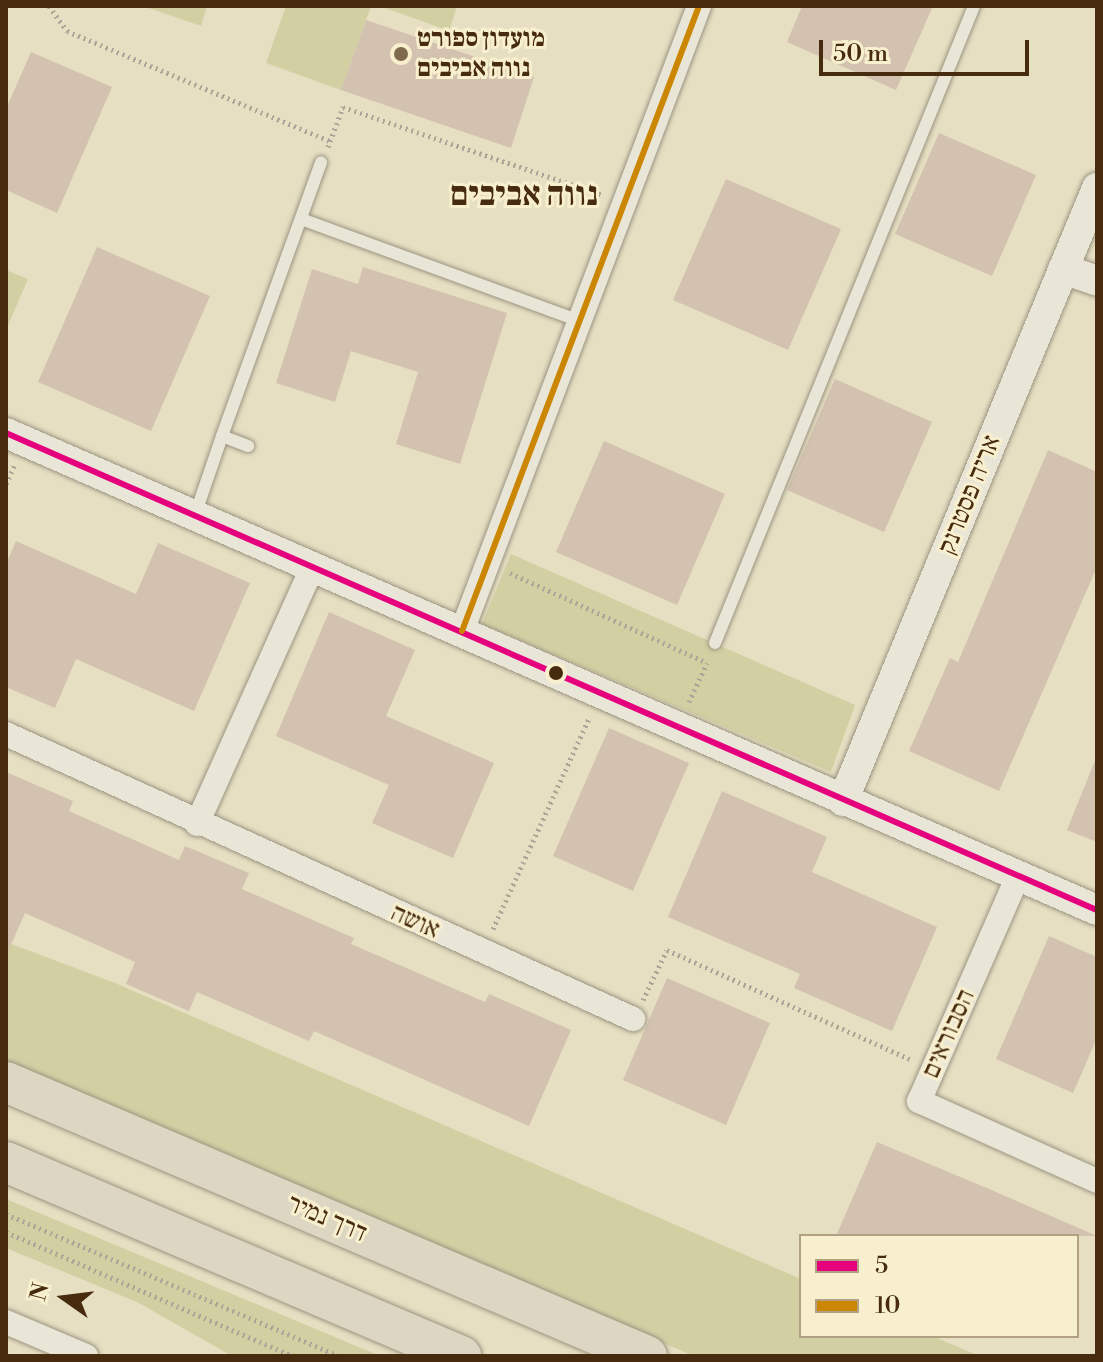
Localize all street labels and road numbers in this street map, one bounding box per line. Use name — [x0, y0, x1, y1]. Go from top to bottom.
street label: אריה פסטרנק — [932, 431, 1008, 559]
street label: אושה — [386, 897, 444, 947]
street label: הסבוראים — [916, 985, 982, 1083]
street label: דרך נמיר — [282, 1188, 372, 1250]

